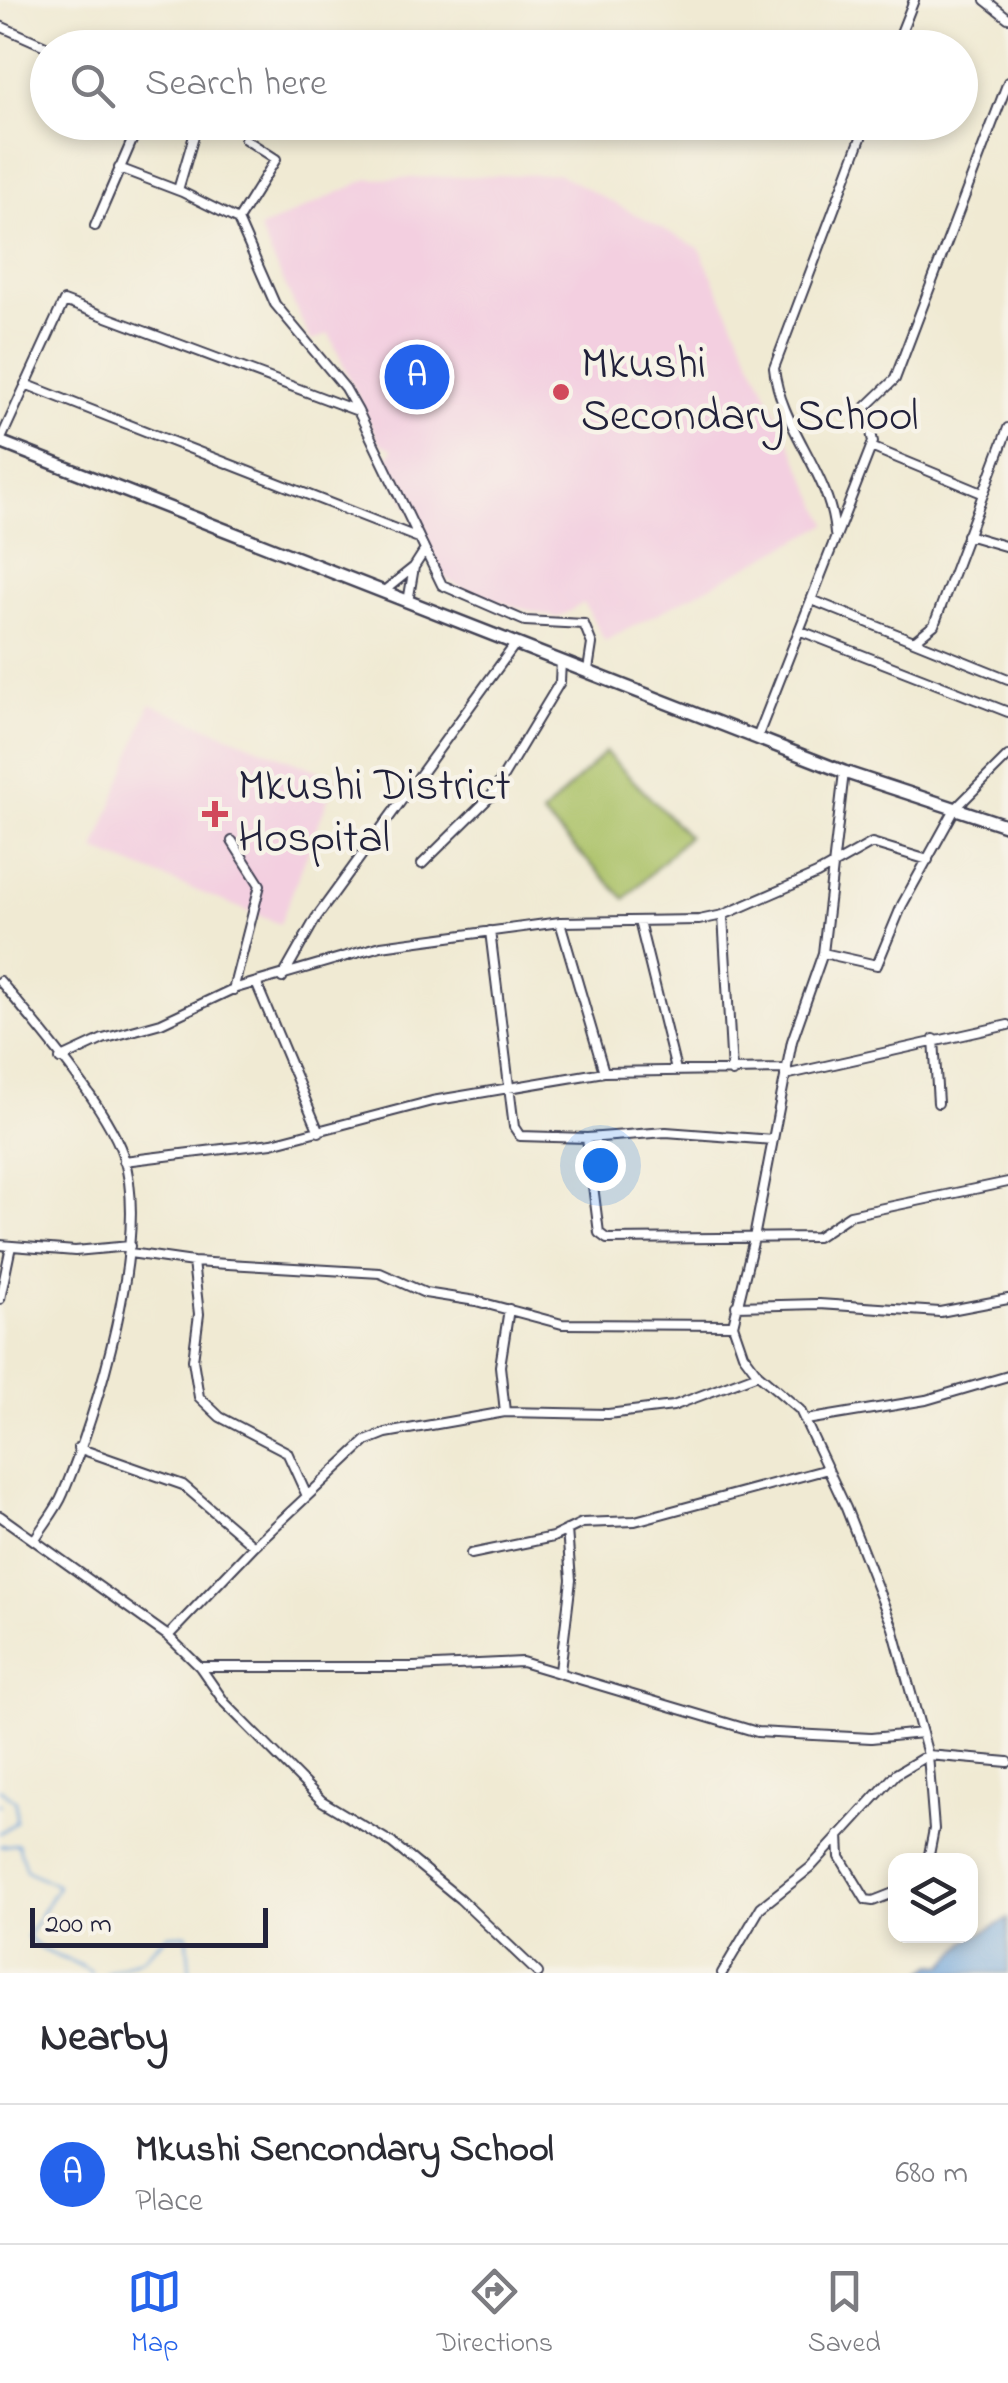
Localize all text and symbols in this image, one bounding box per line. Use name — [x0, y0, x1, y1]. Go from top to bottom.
search box — [30, 30, 978, 140]
text: Search here — [145, 57, 327, 113]
icon: search — [65, 58, 120, 113]
place label: Mkushi Secondary School — [581, 333, 919, 451]
pin: A — [384, 340, 450, 414]
marker: Mkushi Secondary School — [550, 381, 572, 403]
place label: Mkushi District Hospital — [238, 755, 511, 873]
marker: Mkushi District Hospital — [202, 801, 228, 827]
your location — [575, 1140, 626, 1191]
map controls — [888, 1853, 978, 1943]
button: layers — [888, 1853, 978, 1943]
scale bar — [30, 1903, 268, 1948]
text: 200 m — [45, 1905, 112, 1946]
text: Nearby — [40, 2008, 168, 2069]
text: Mkushi Sencondary School — [135, 2123, 554, 2179]
text: A — [63, 2151, 82, 2198]
text: 680 m — [895, 2151, 968, 2198]
text: Place — [135, 2179, 203, 2226]
tab: Map — [127, 2264, 182, 2365]
tab: Directions — [437, 2264, 553, 2365]
tab: Saved — [808, 2264, 881, 2365]

